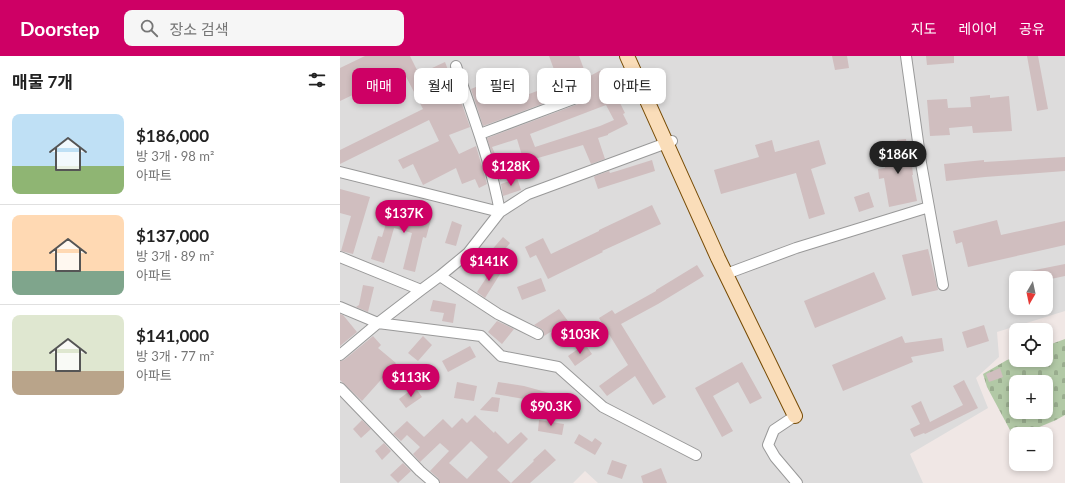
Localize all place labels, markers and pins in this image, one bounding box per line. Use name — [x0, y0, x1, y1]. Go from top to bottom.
pin: $186K — [870, 141, 926, 175]
pin: $128K — [483, 153, 539, 187]
pin: $137K — [376, 200, 432, 234]
pin: $141K — [461, 248, 517, 282]
pin: $103K — [552, 321, 608, 355]
pin: $113K — [383, 364, 439, 398]
pin: $90.3K — [518, 393, 584, 427]

